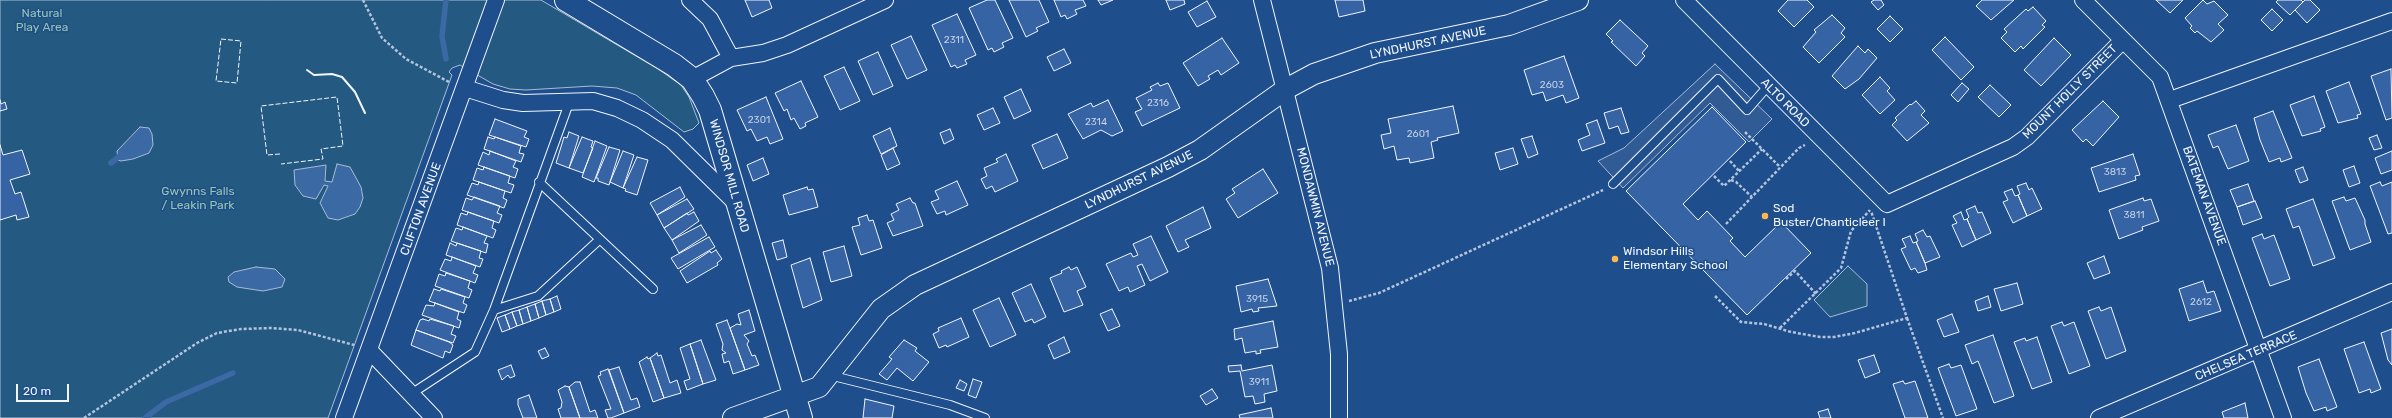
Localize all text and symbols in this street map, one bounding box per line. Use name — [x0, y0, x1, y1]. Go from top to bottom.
park label: Natural Play Area — [16, 7, 68, 35]
street label: LYNDHURST AVENUE — [1369, 24, 1487, 62]
house number: 2311 — [944, 34, 964, 46]
street label: MOUNT HOLLY STREET — [2020, 42, 2120, 142]
street label: ALTO ROAD — [1758, 76, 1812, 130]
house number: 2603 — [1540, 79, 1564, 91]
house number: 2316 — [1147, 97, 1169, 109]
house number: 2301 — [748, 114, 770, 126]
house number: 2314 — [1085, 116, 1107, 128]
street label: WINDSOR MILL ROAD — [706, 118, 752, 234]
house number: 2601 — [1407, 128, 1429, 140]
street label: BATEMAN AVENUE — [2179, 144, 2229, 248]
street label: MONDAWMIN AVENUE — [1293, 146, 1337, 268]
street label: LYNDHURST AVENUE — [1083, 148, 1195, 212]
street label: CLIFTON AVENUE — [398, 161, 444, 257]
house number: 3813 — [2104, 166, 2126, 178]
park label: Gwynns Falls / Leakin Park — [161, 185, 235, 213]
place label: Sod Buster/Chanticleer I — [1773, 202, 1886, 230]
house number: 3811 — [2124, 209, 2144, 221]
marker: Sod Buster/Chanticleer I — [1760, 211, 1770, 221]
place label: Windsor Hills Elementary School — [1623, 245, 1728, 273]
marker: Windsor Hills Elementary School — [1610, 254, 1620, 264]
house number: 3915 — [1246, 293, 1268, 305]
house number: 2612 — [2190, 296, 2212, 308]
street label: CHELSEA TERRACE — [2193, 328, 2299, 384]
scale bar — [18, 376, 71, 402]
house number: 3911 — [1249, 376, 1269, 388]
text: 20 m — [23, 384, 51, 398]

